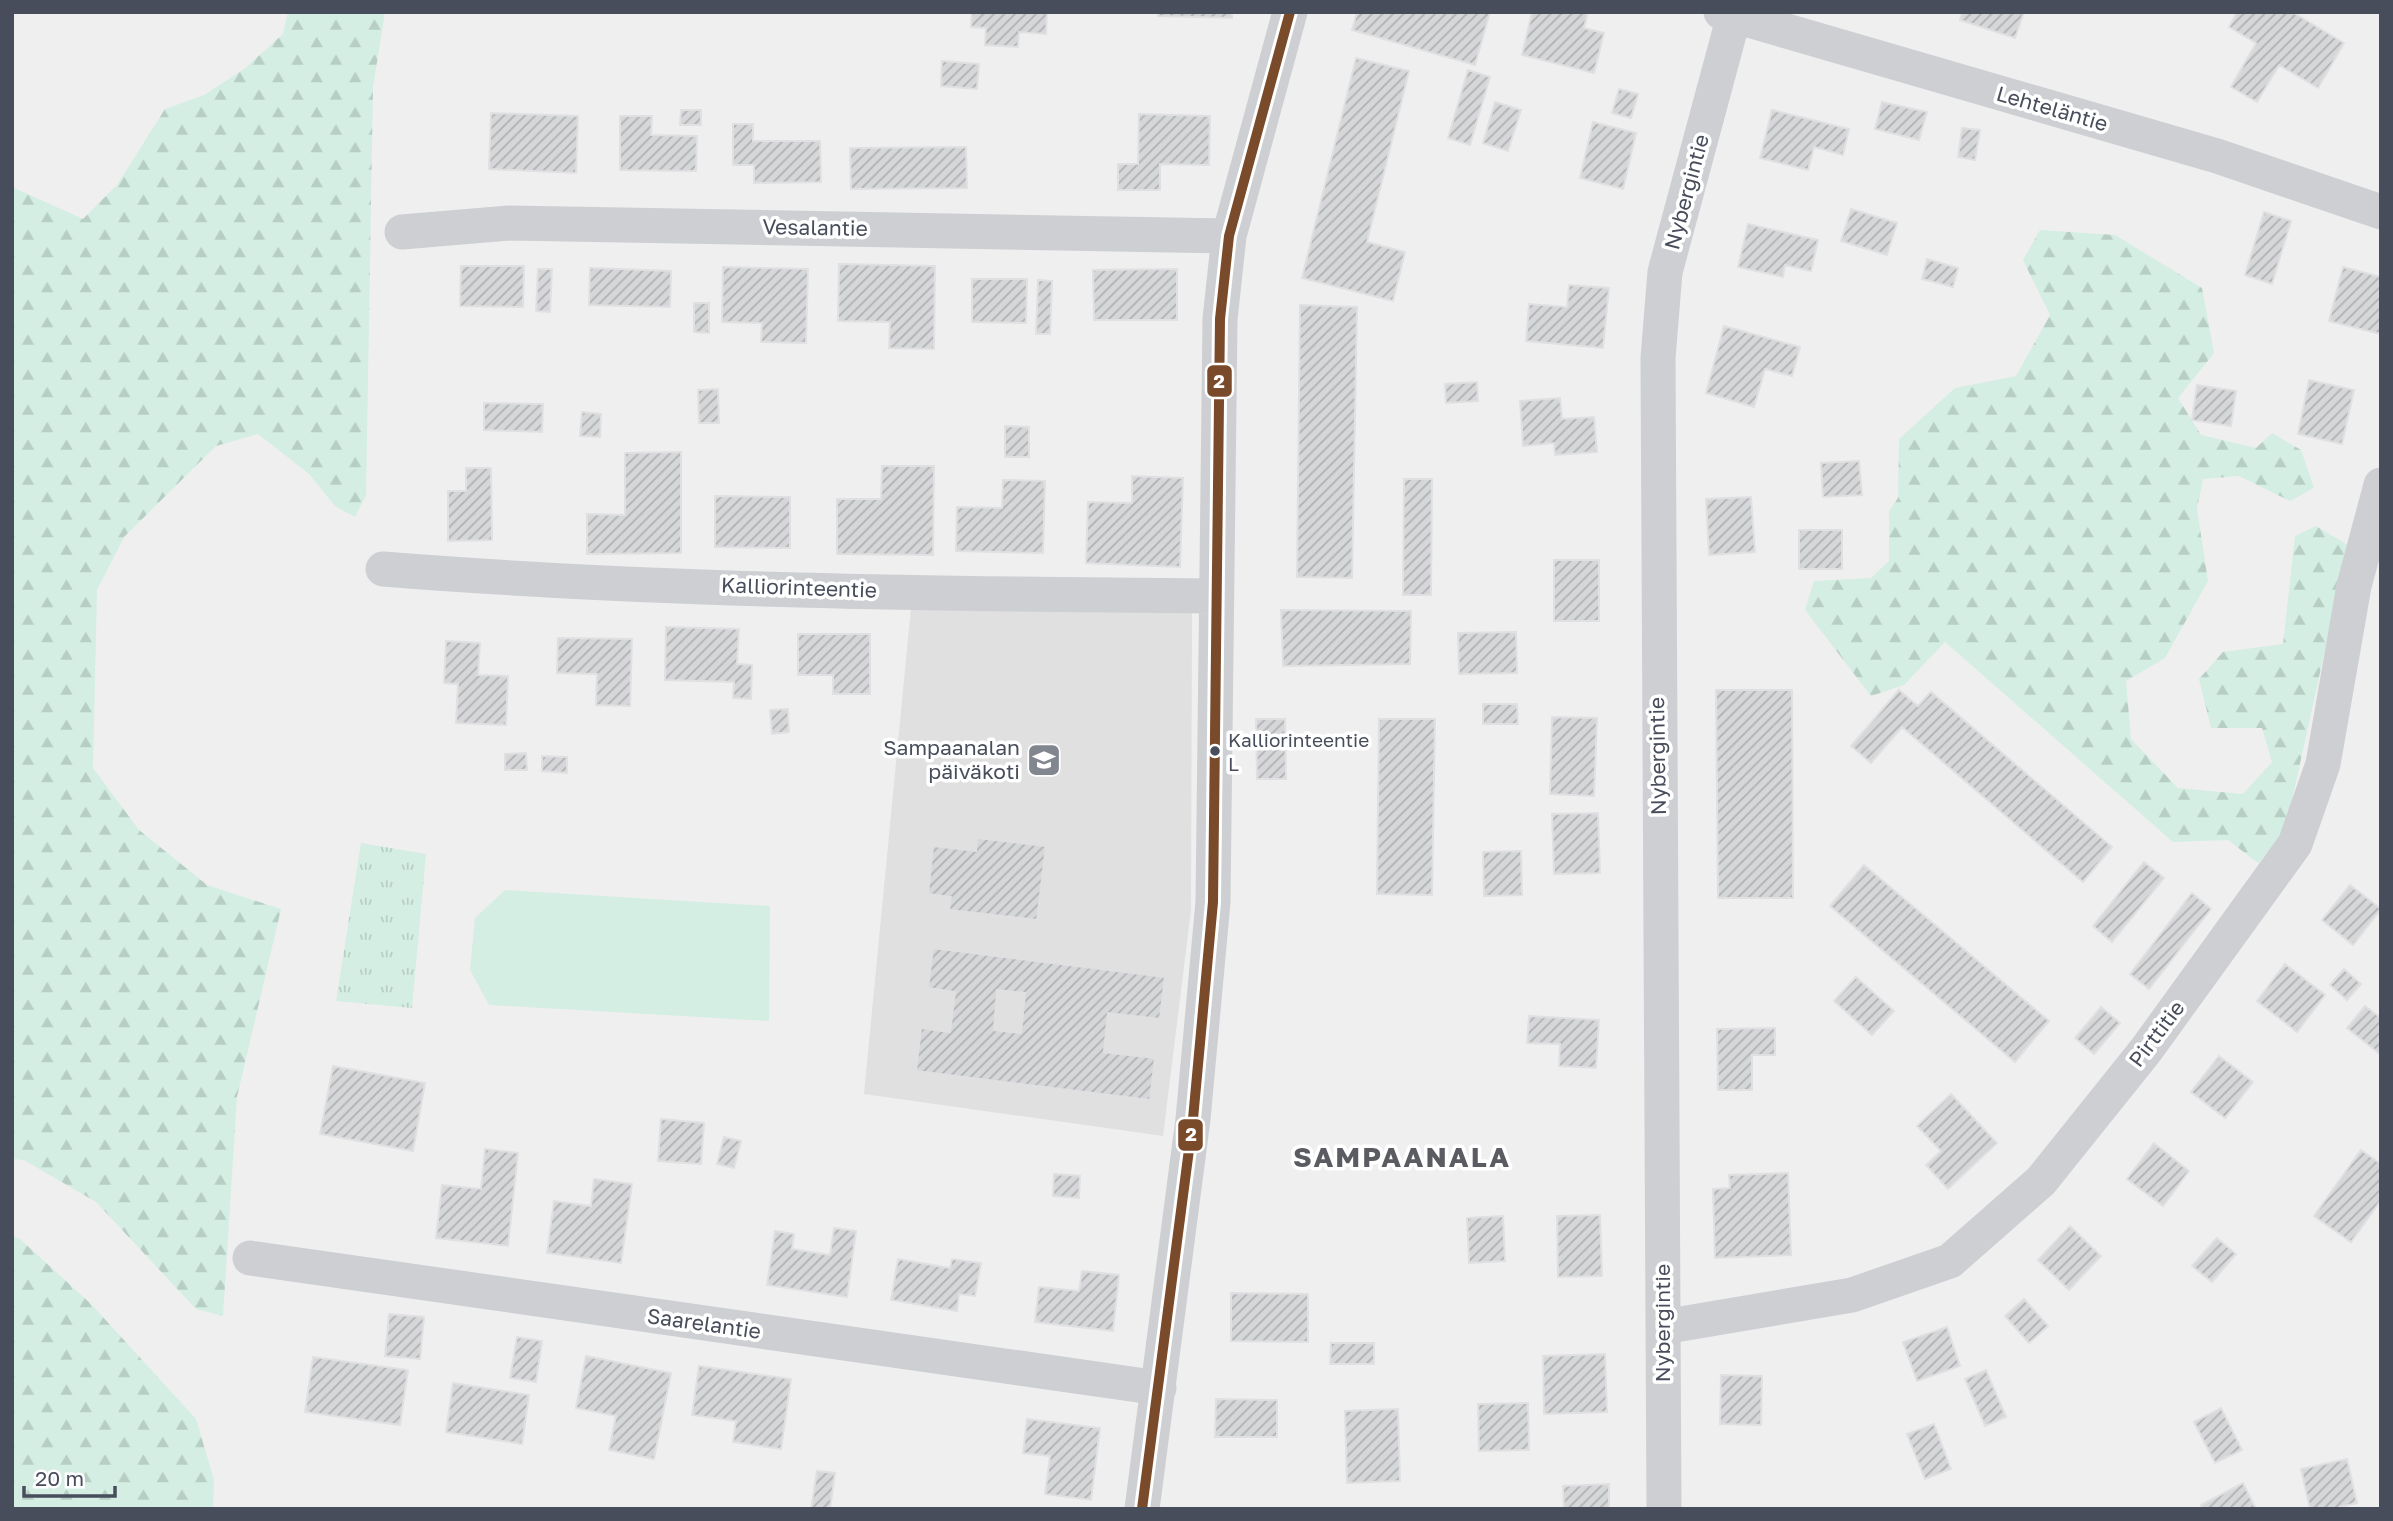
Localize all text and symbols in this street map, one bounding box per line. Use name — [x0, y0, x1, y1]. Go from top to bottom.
street label: Lehteläntie — [1994, 80, 2111, 136]
street label: Nybergintie — [1658, 131, 1714, 252]
street label: Vesalantie — [762, 213, 868, 241]
line badge: 2 — [1206, 364, 1233, 398]
text: 2 — [1213, 369, 1225, 392]
street label: Kalliorinteentie — [721, 571, 877, 603]
street label: Nybergintie — [1643, 697, 1671, 815]
place label: Kalliorinteentie L — [1228, 728, 1369, 775]
place label: Sampaanalan päiväkoti — [883, 734, 1020, 784]
school or university icon: Sampaanalan päiväkoti — [1025, 741, 1063, 779]
marker: Kalliorinteentie L — [1208, 744, 1222, 758]
street label: Pirttitie — [2123, 995, 2190, 1072]
line badge: 2 — [1177, 1118, 1204, 1152]
text: 2 — [1185, 1122, 1197, 1145]
district label: SAMPAANALA — [1293, 1140, 1511, 1173]
street label: Nybergintie — [1649, 1264, 1675, 1382]
street label: Saarelantie — [645, 1302, 763, 1344]
scale bar — [24, 1454, 116, 1498]
text: 20 m — [35, 1465, 84, 1491]

